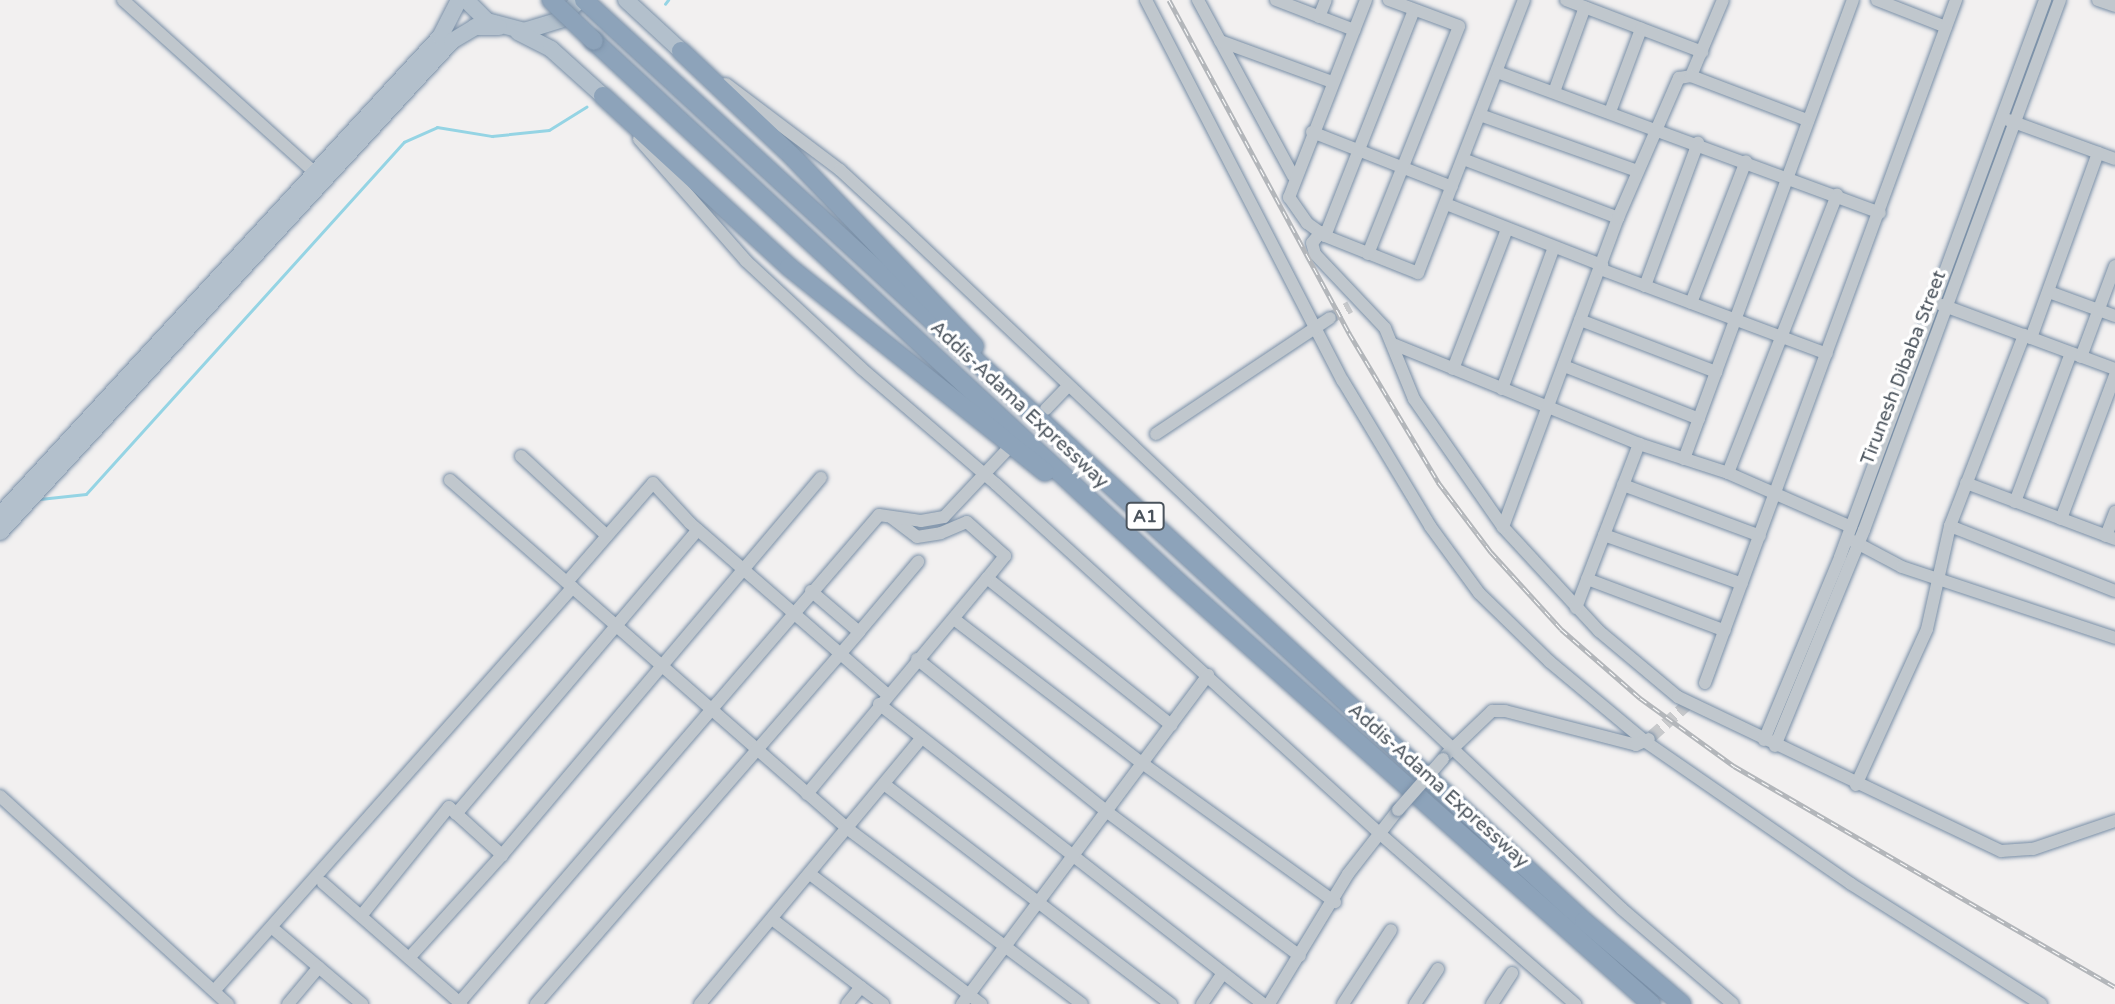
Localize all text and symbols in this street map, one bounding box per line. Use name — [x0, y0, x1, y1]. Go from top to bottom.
street label: Tirunesh Dibaba Street — [1856, 268, 1952, 468]
street label: Addis-Adama Expressway — [925, 317, 1113, 493]
road number: A1 — [1124, 502, 1166, 530]
street label: Addis-Adama Expressway — [1343, 699, 1533, 873]

